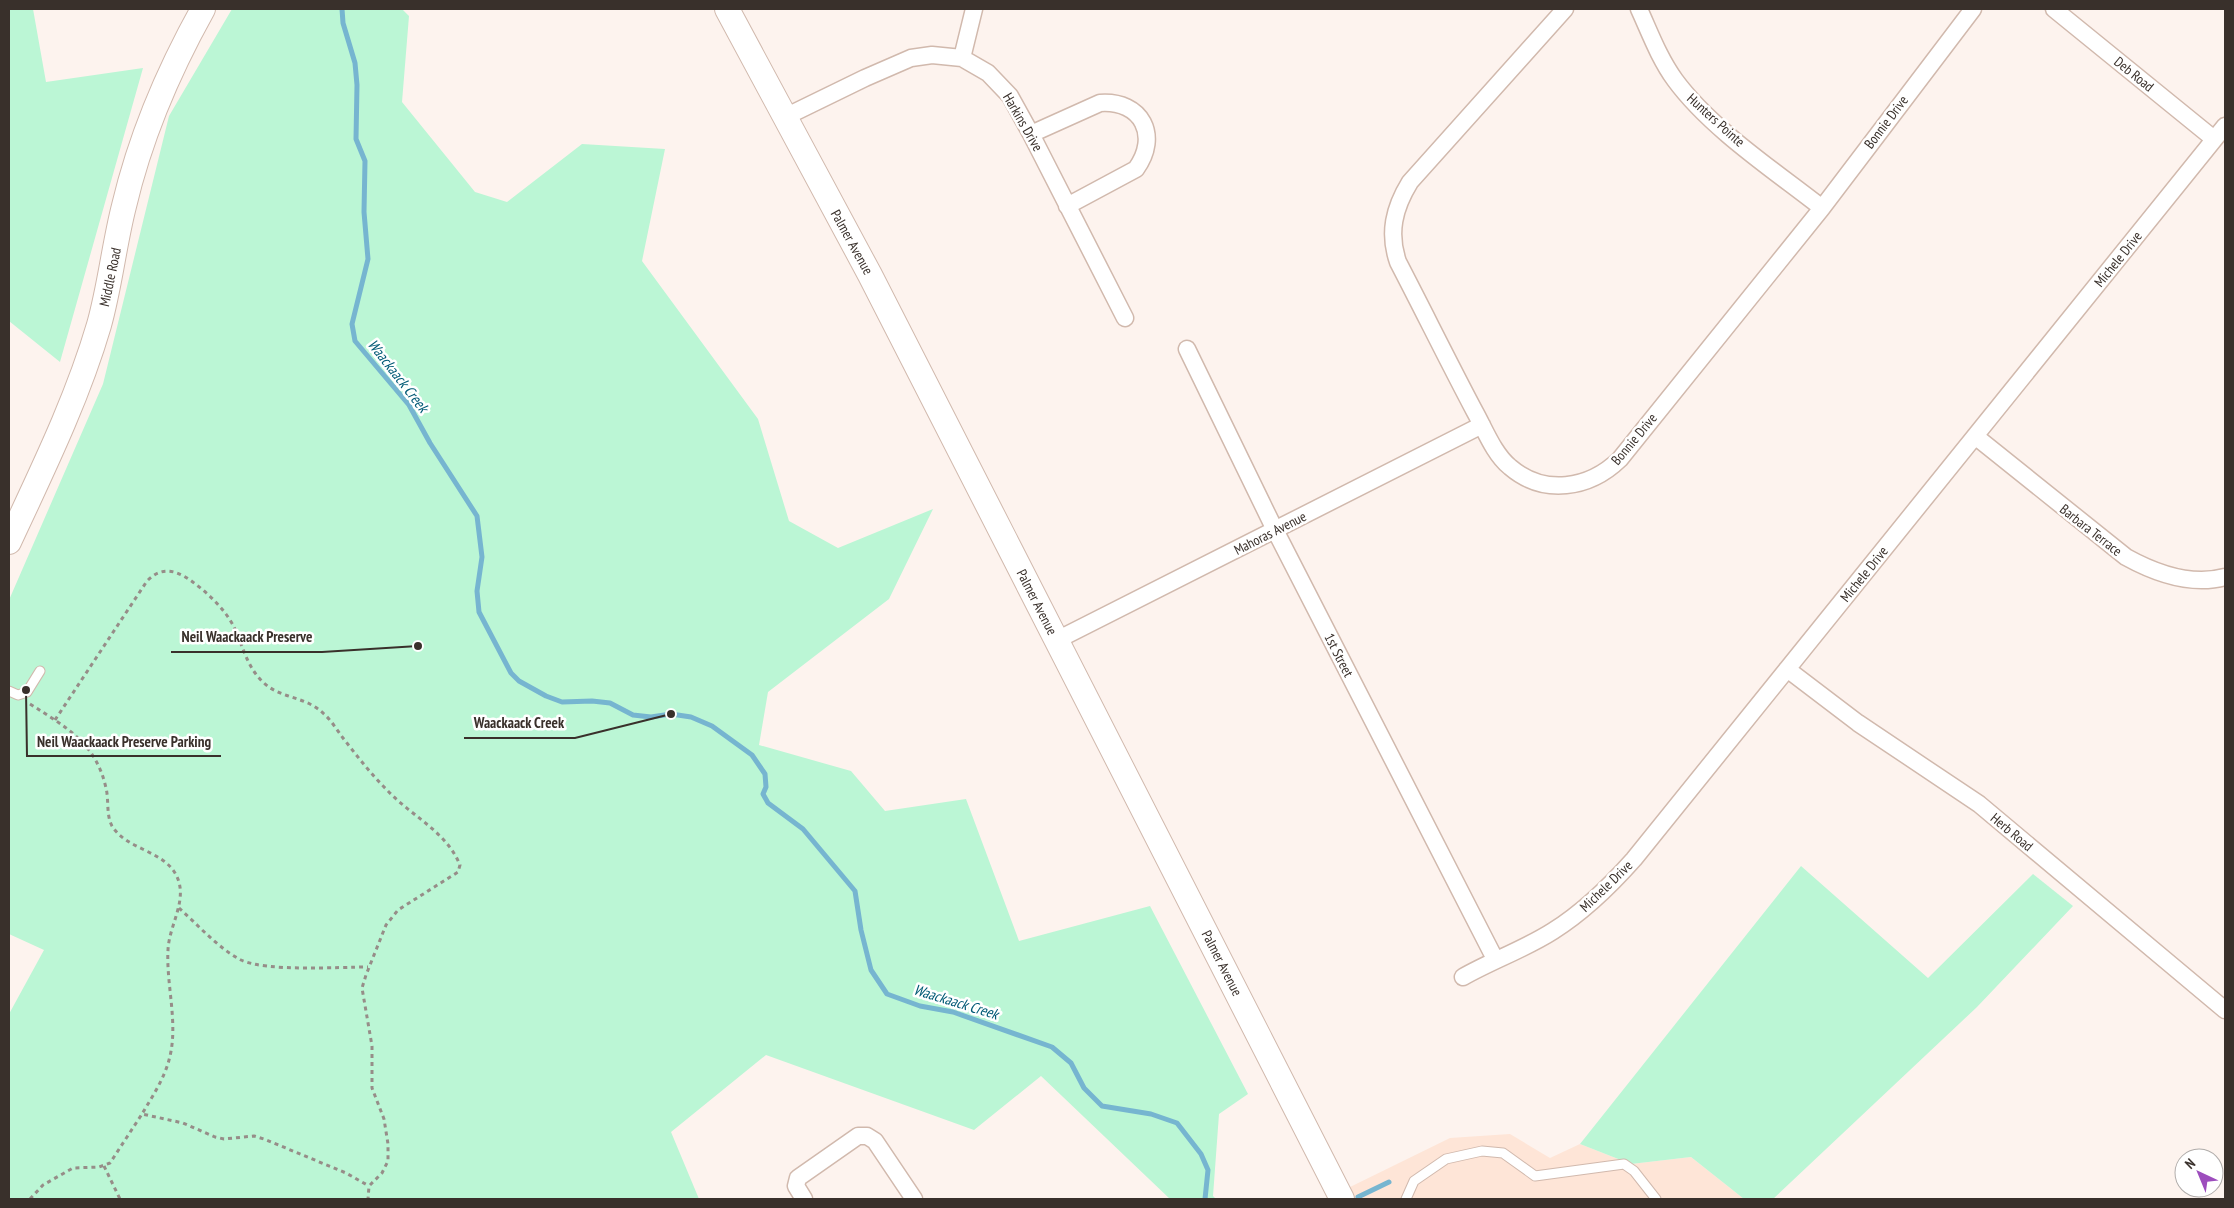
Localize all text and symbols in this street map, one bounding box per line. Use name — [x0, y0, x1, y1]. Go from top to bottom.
street label: Deb Road — [2110, 53, 2158, 95]
street label: Harkins Drive — [999, 89, 1047, 155]
street label: Hunters Pointe — [1683, 89, 1749, 151]
street label: Bonnie Drive — [1860, 92, 1912, 152]
street label: Palmer Avenue — [827, 206, 877, 278]
street label: Michele Drive — [2090, 227, 2146, 290]
street label: Middle Road — [95, 246, 125, 308]
water label: Waackaack Creek — [364, 335, 434, 418]
street label: Bonnie Drive — [1607, 409, 1661, 469]
street label: Barbara Terrace — [2056, 500, 2126, 560]
street label: Mahoras Avenue — [1231, 507, 1309, 559]
street label: Michele Drive — [1836, 542, 1892, 605]
street label: Palmer Avenue — [1013, 566, 1061, 638]
callout: Neil Waackaack Preserve — [171, 622, 322, 652]
text: Neil Waackaack Preserve — [182, 627, 312, 646]
street label: 1st Street — [1320, 630, 1358, 680]
callout: Waackaack Creek — [464, 708, 575, 738]
text: Waackaack Creek — [473, 713, 565, 732]
callout: Neil Waackaack Preserve Parking — [27, 726, 221, 756]
text: Neil Waackaack Preserve Parking — [37, 732, 211, 751]
street label: Herb Road — [1987, 809, 2037, 855]
street label: Michele Drive — [1576, 856, 1636, 916]
street label: Palmer Avenue — [1198, 927, 1246, 999]
water label: Waackaack Creek — [911, 980, 1003, 1024]
north arrow — [2174, 1148, 2224, 1198]
text: N — [2181, 1155, 2199, 1173]

